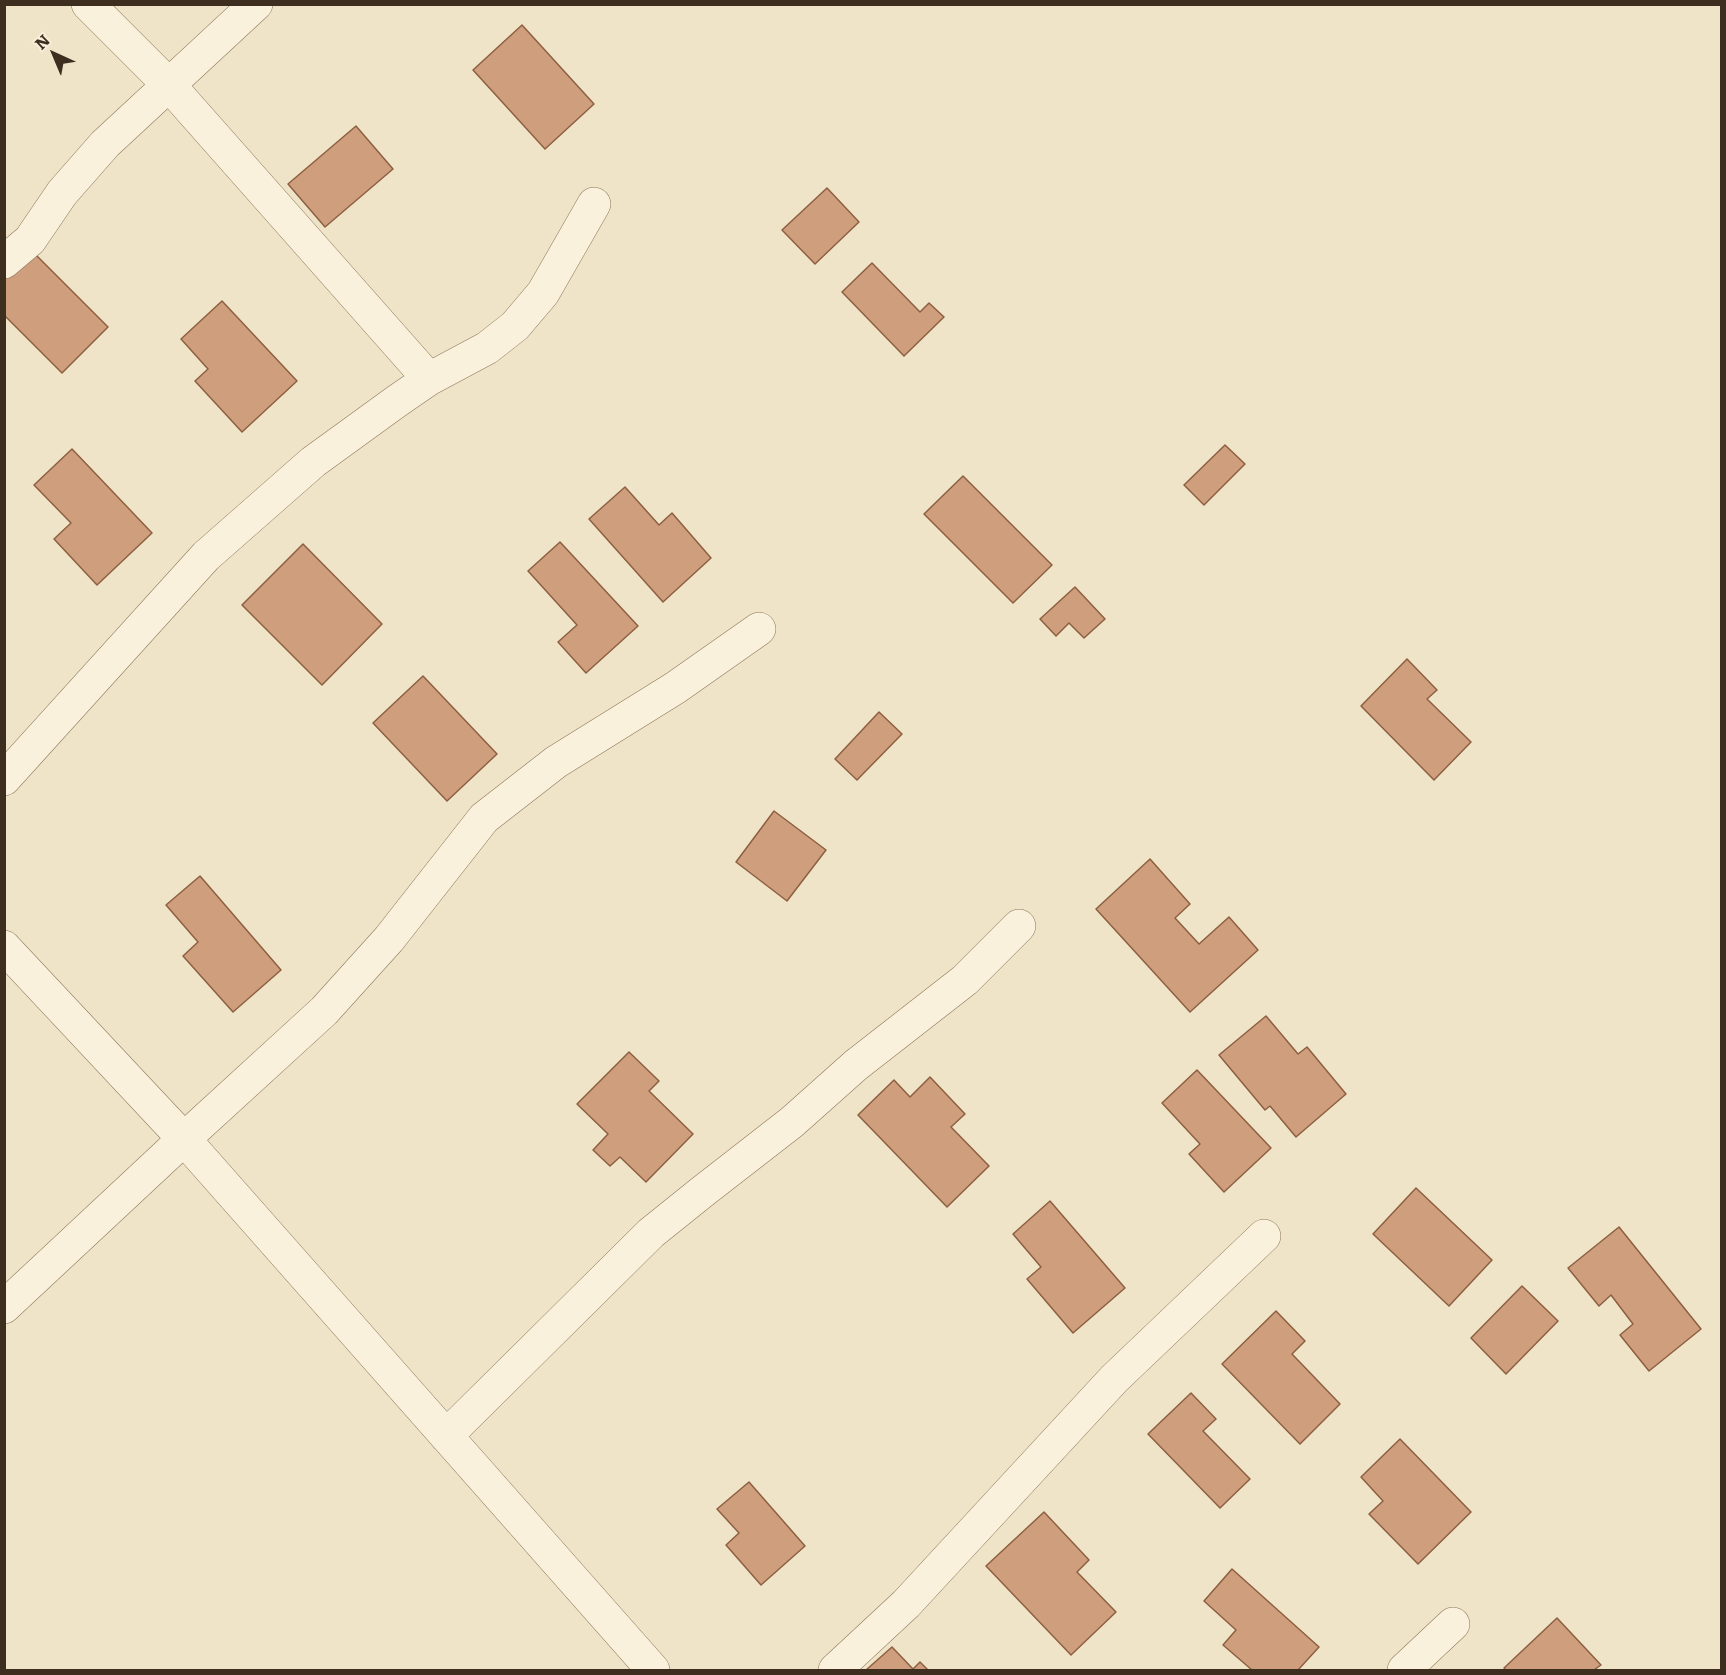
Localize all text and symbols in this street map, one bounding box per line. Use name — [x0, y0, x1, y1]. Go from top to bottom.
north arrow — [24, 24, 84, 84]
text: N — [28, 28, 55, 54]

